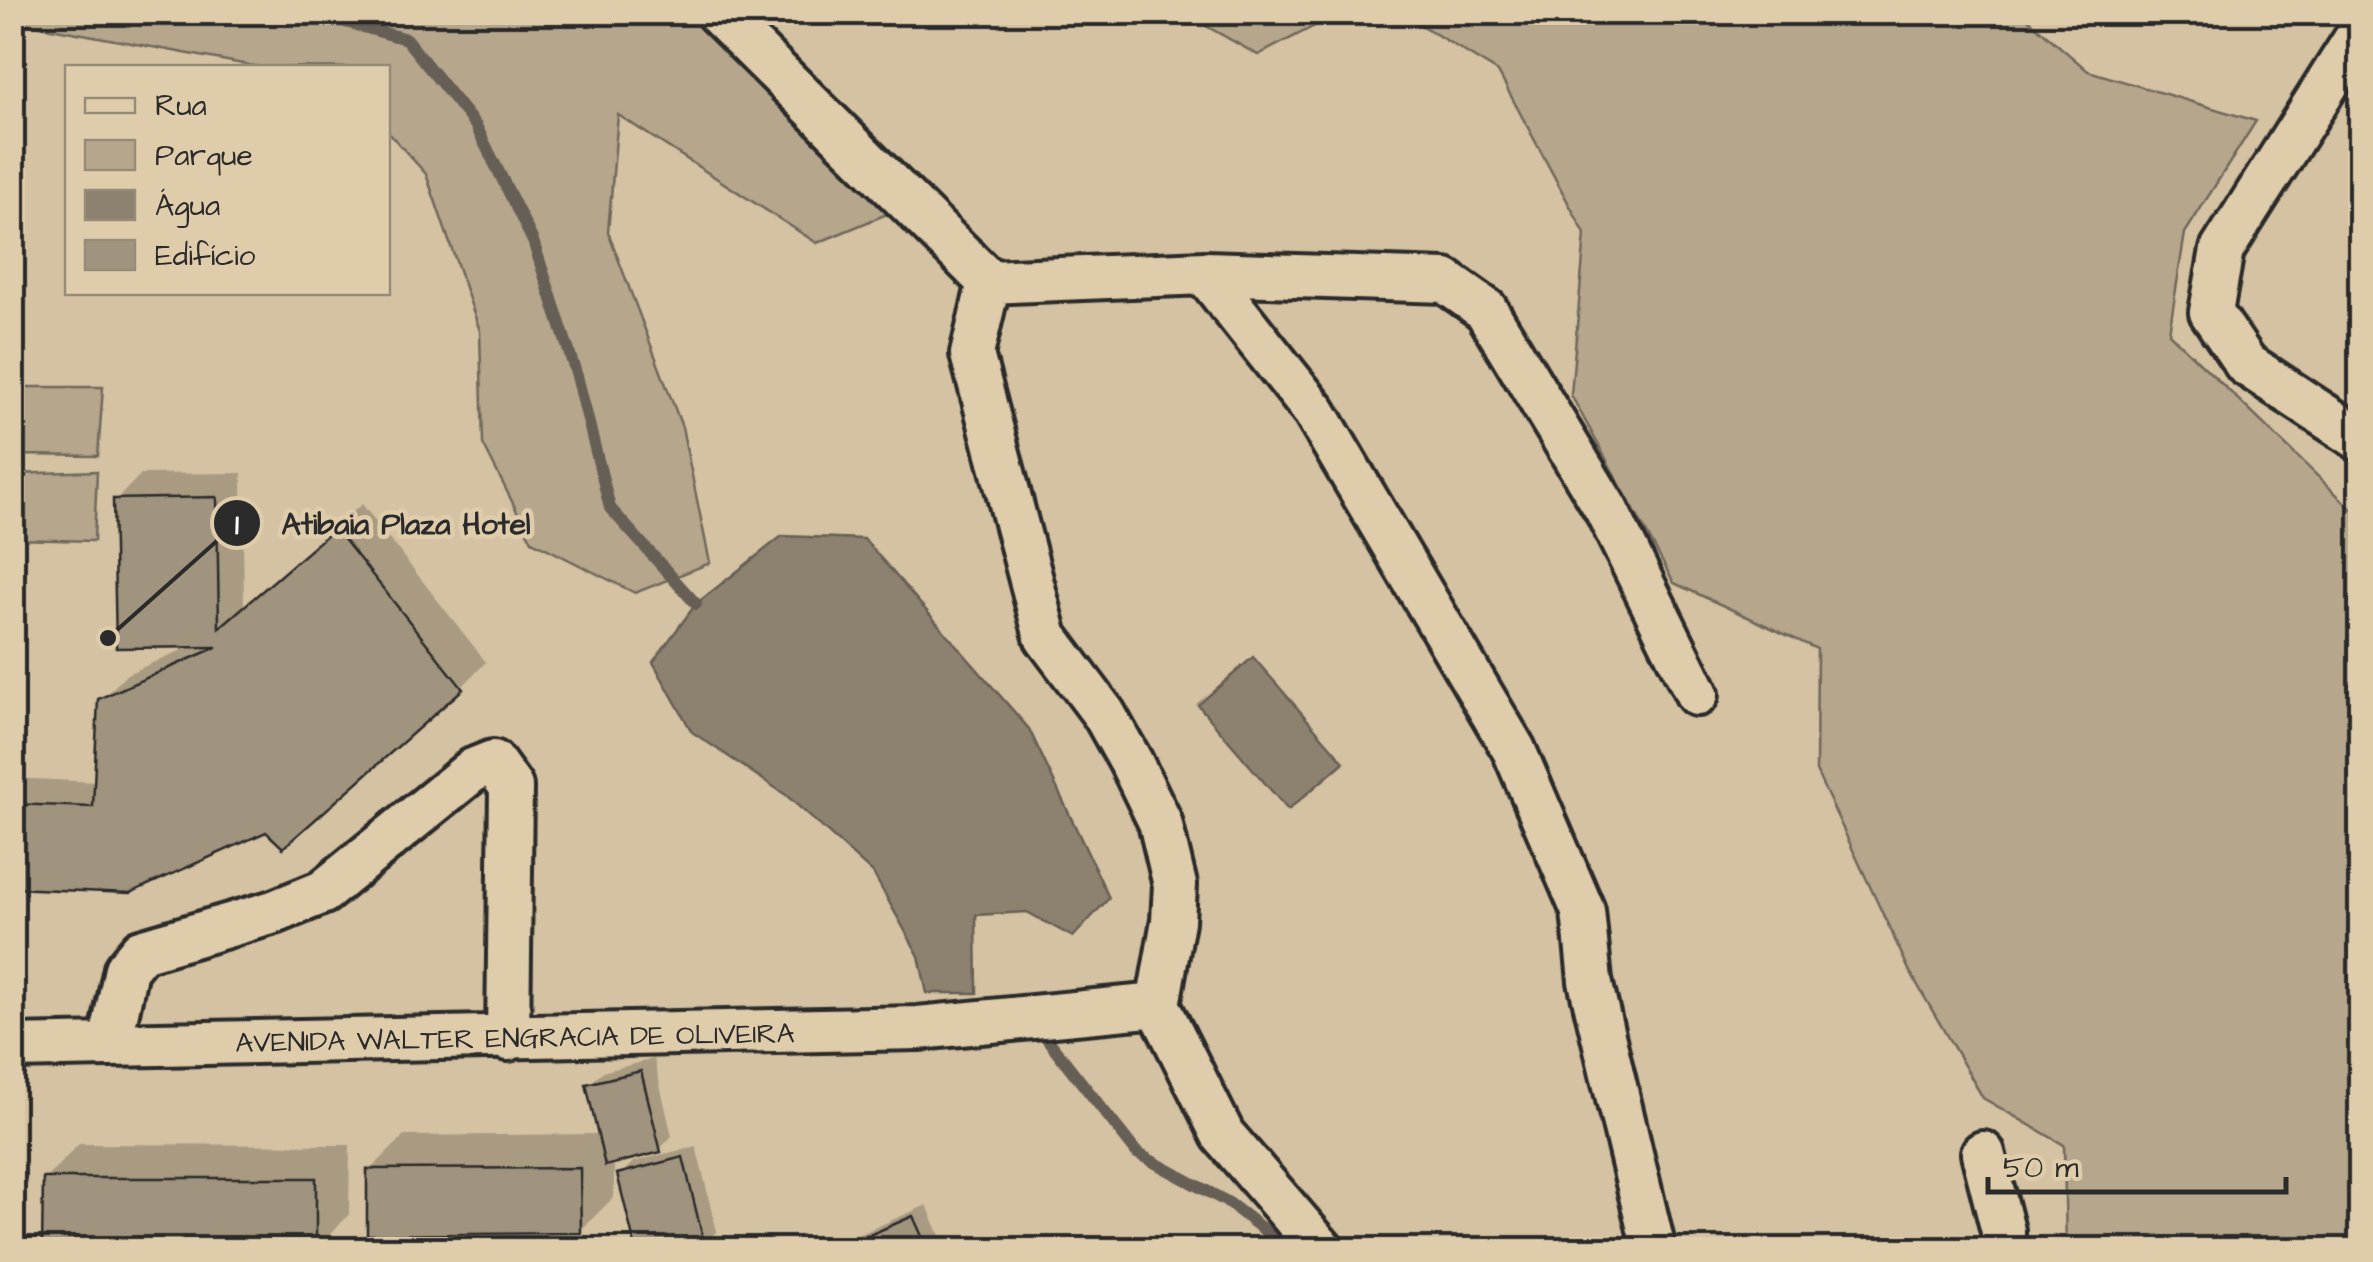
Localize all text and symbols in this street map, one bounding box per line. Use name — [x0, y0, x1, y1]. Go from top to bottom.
legend — [65, 65, 390, 295]
text: Rua — [155, 85, 207, 127]
text: Parque — [155, 135, 253, 177]
text: Água — [155, 185, 220, 228]
text: Edifício — [155, 235, 256, 277]
callout: Atibaia Plaza Hotel — [212, 493, 551, 553]
text: 1 — [235, 504, 239, 546]
text: Atibaia Plaza Hotel — [281, 504, 531, 546]
street label: AVENIDA WALTER ENGRACIA DE OLIVEIRA — [235, 1014, 795, 1063]
scale bar — [1988, 1132, 2286, 1194]
text: 50 m — [2003, 1147, 2079, 1189]

